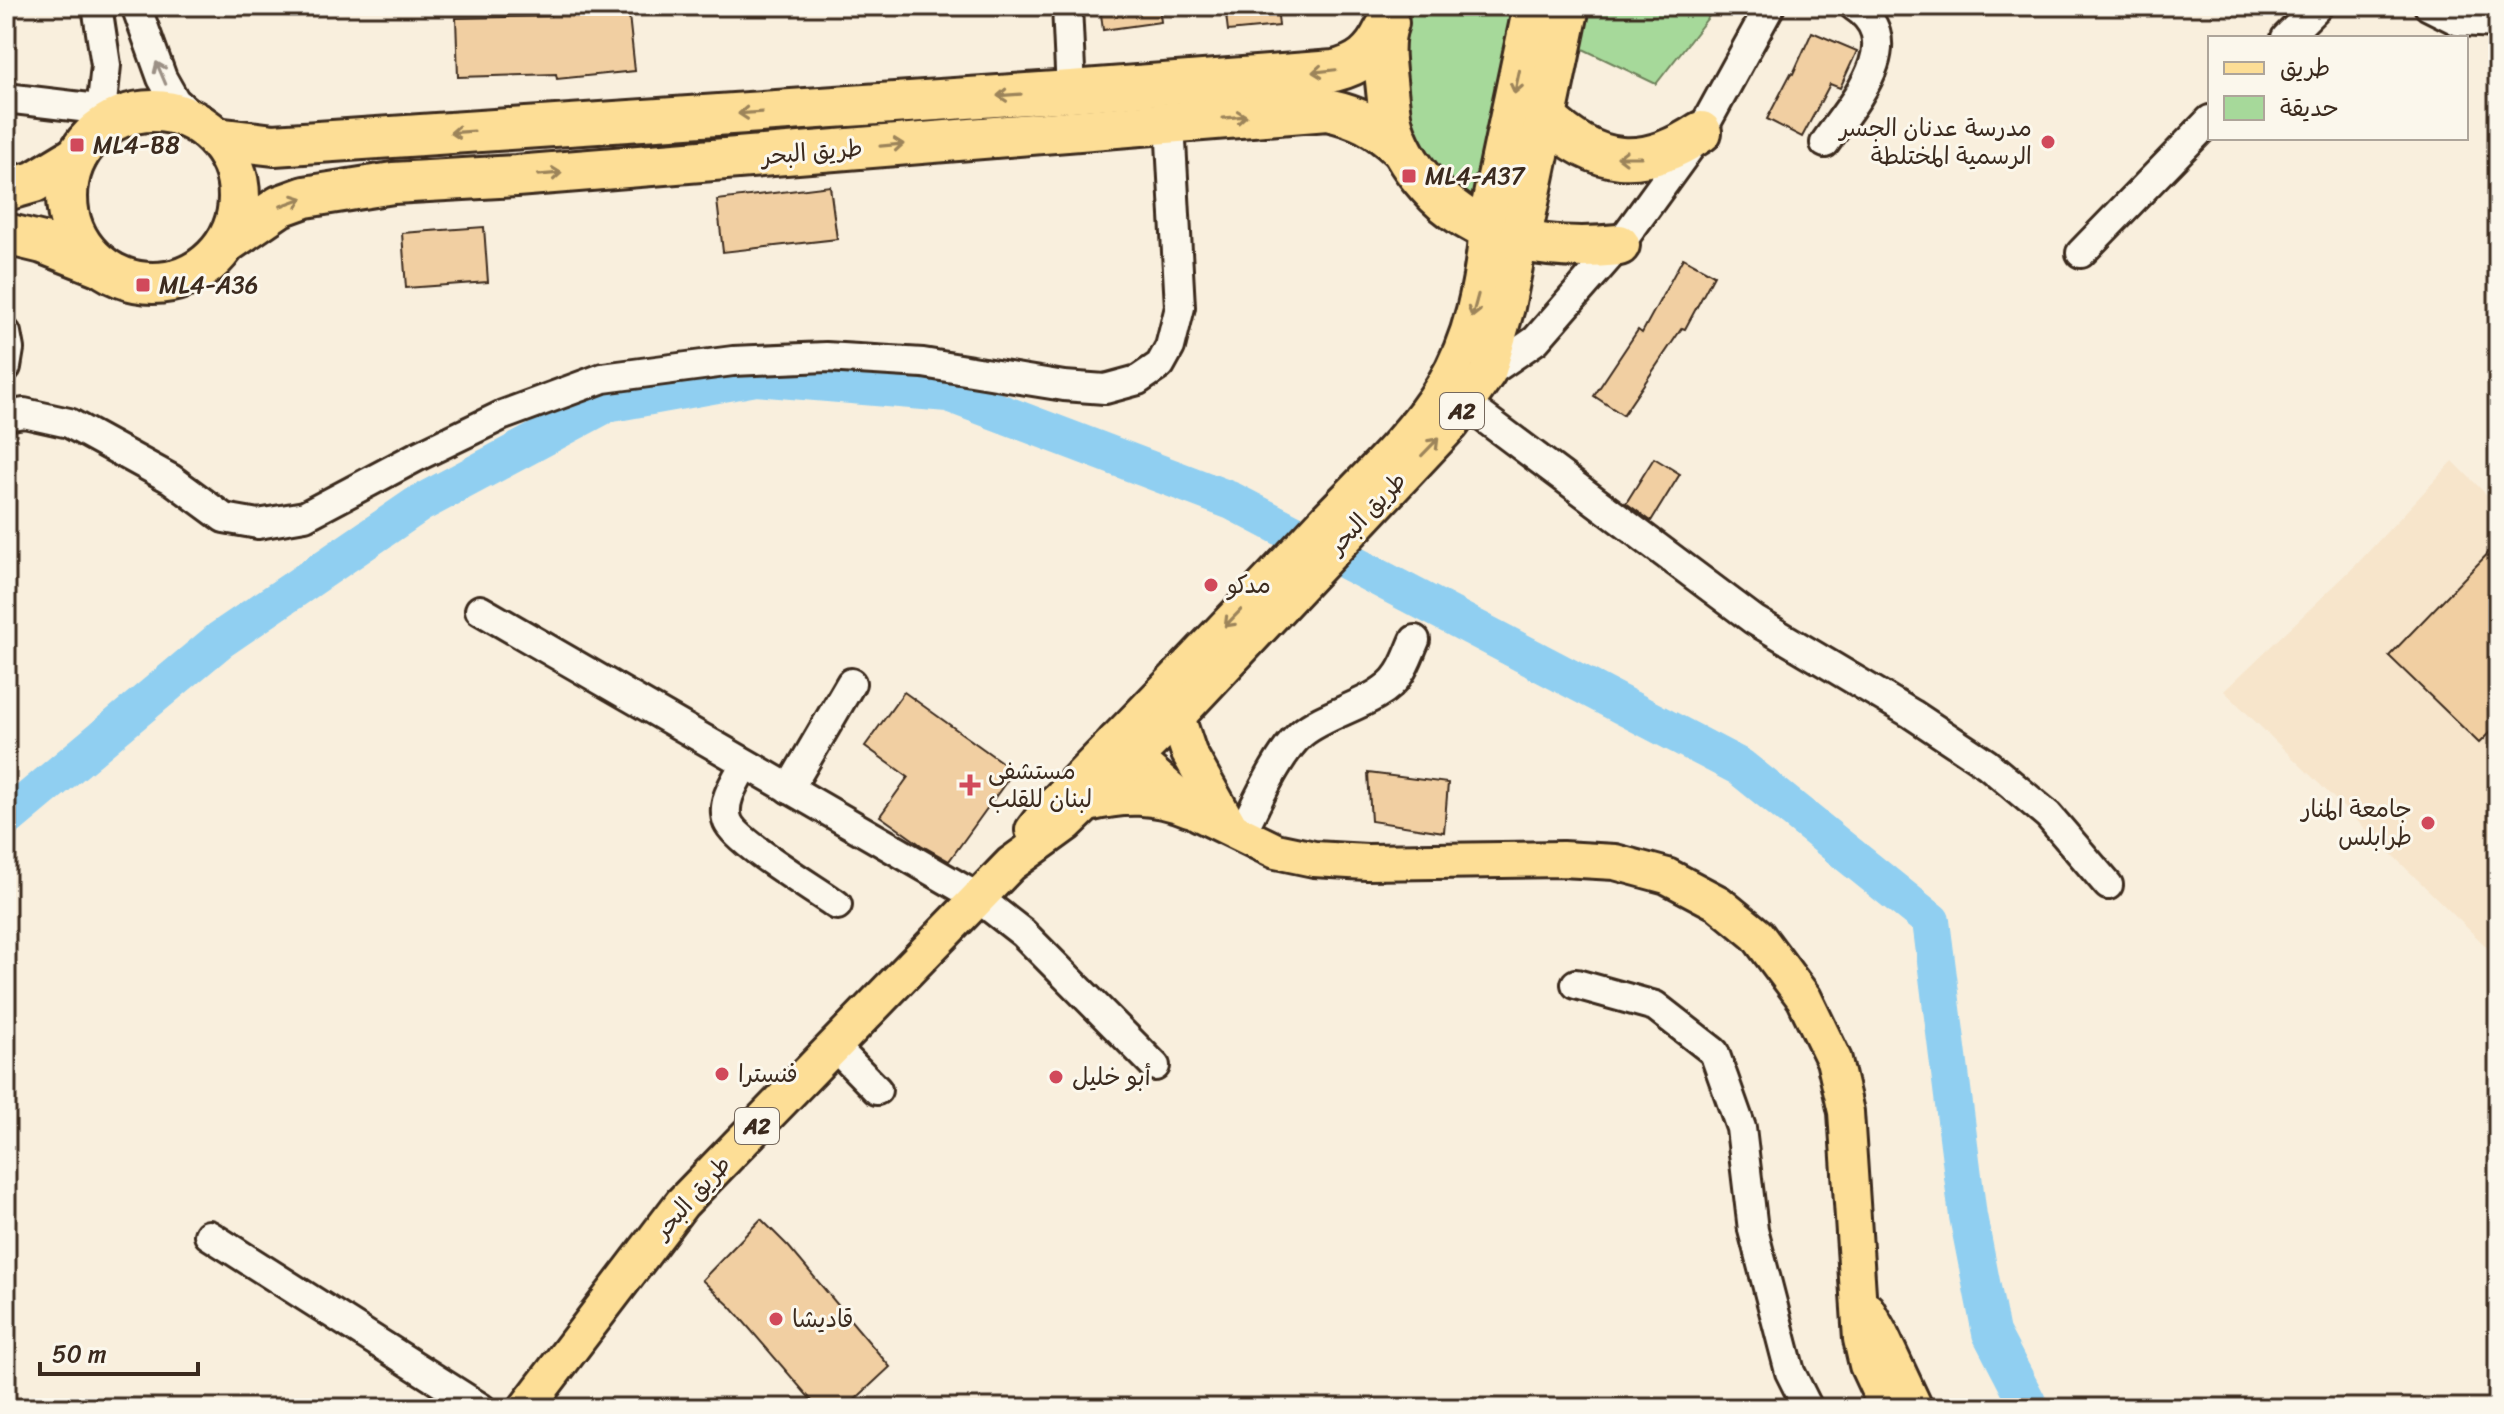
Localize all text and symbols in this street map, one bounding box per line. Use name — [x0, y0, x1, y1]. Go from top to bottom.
legend — [2208, 36, 2468, 140]
text: طريق — [2280, 47, 2330, 89]
one-way arrow — [153, 61, 168, 86]
one-way arrow — [1311, 64, 1338, 79]
one-way arrow — [1509, 69, 1524, 95]
text: حديقة — [2280, 87, 2339, 129]
one-way arrow — [996, 88, 1023, 103]
one-way arrow — [737, 106, 763, 121]
place label: مدرسة عدنان الجسر الرسمية المختلطة — [1837, 107, 2032, 177]
one-way arrow — [1221, 109, 1248, 124]
place label: ML4-B8 — [93, 124, 180, 166]
one-way arrow — [449, 125, 476, 140]
street label: طريق البحر — [758, 127, 864, 178]
marker: مدرسة عدنان الجسر الرسمية المختلطة — [2039, 133, 2057, 151]
marker: ML4-B8 — [68, 136, 86, 154]
one-way arrow — [878, 137, 905, 152]
one-way arrow — [1617, 149, 1643, 165]
place label: ML4-A37 — [1425, 155, 1526, 197]
one-way arrow — [536, 166, 563, 181]
marker: ML4-A37 — [1400, 167, 1418, 185]
one-way arrow — [279, 194, 304, 208]
place label: ML4-A36 — [159, 264, 258, 306]
marker: ML4-A36 — [134, 276, 152, 294]
one-way arrow — [1467, 293, 1482, 319]
road number: A2 — [1440, 393, 1484, 429]
one-way arrow — [1420, 437, 1439, 457]
street label: طريق البحر — [1316, 462, 1417, 566]
place label: مدكو — [1226, 564, 1271, 606]
marker: مدكو — [1202, 576, 1220, 594]
one-way arrow — [1224, 608, 1243, 628]
place label: مستشفى لبنان للقلب — [988, 750, 1092, 820]
marker: مستشفى لبنان للقلب — [959, 774, 981, 796]
place label: جامعة المنار طرابلس — [2299, 788, 2412, 858]
marker: جامعة المنار طرابلس — [2419, 814, 2437, 832]
place label: فنسترا — [738, 1053, 798, 1095]
place label: أبو خليل — [1072, 1056, 1151, 1098]
marker: فنسترا — [713, 1065, 731, 1083]
marker: أبو خليل — [1047, 1068, 1065, 1086]
road number: A2 — [735, 1108, 779, 1144]
street label: طريق البحر — [641, 1145, 742, 1250]
place label: قاديشا — [792, 1298, 854, 1340]
marker: قاديشا — [767, 1310, 785, 1328]
scale bar — [40, 1326, 198, 1376]
text: 50 m — [52, 1333, 107, 1375]

